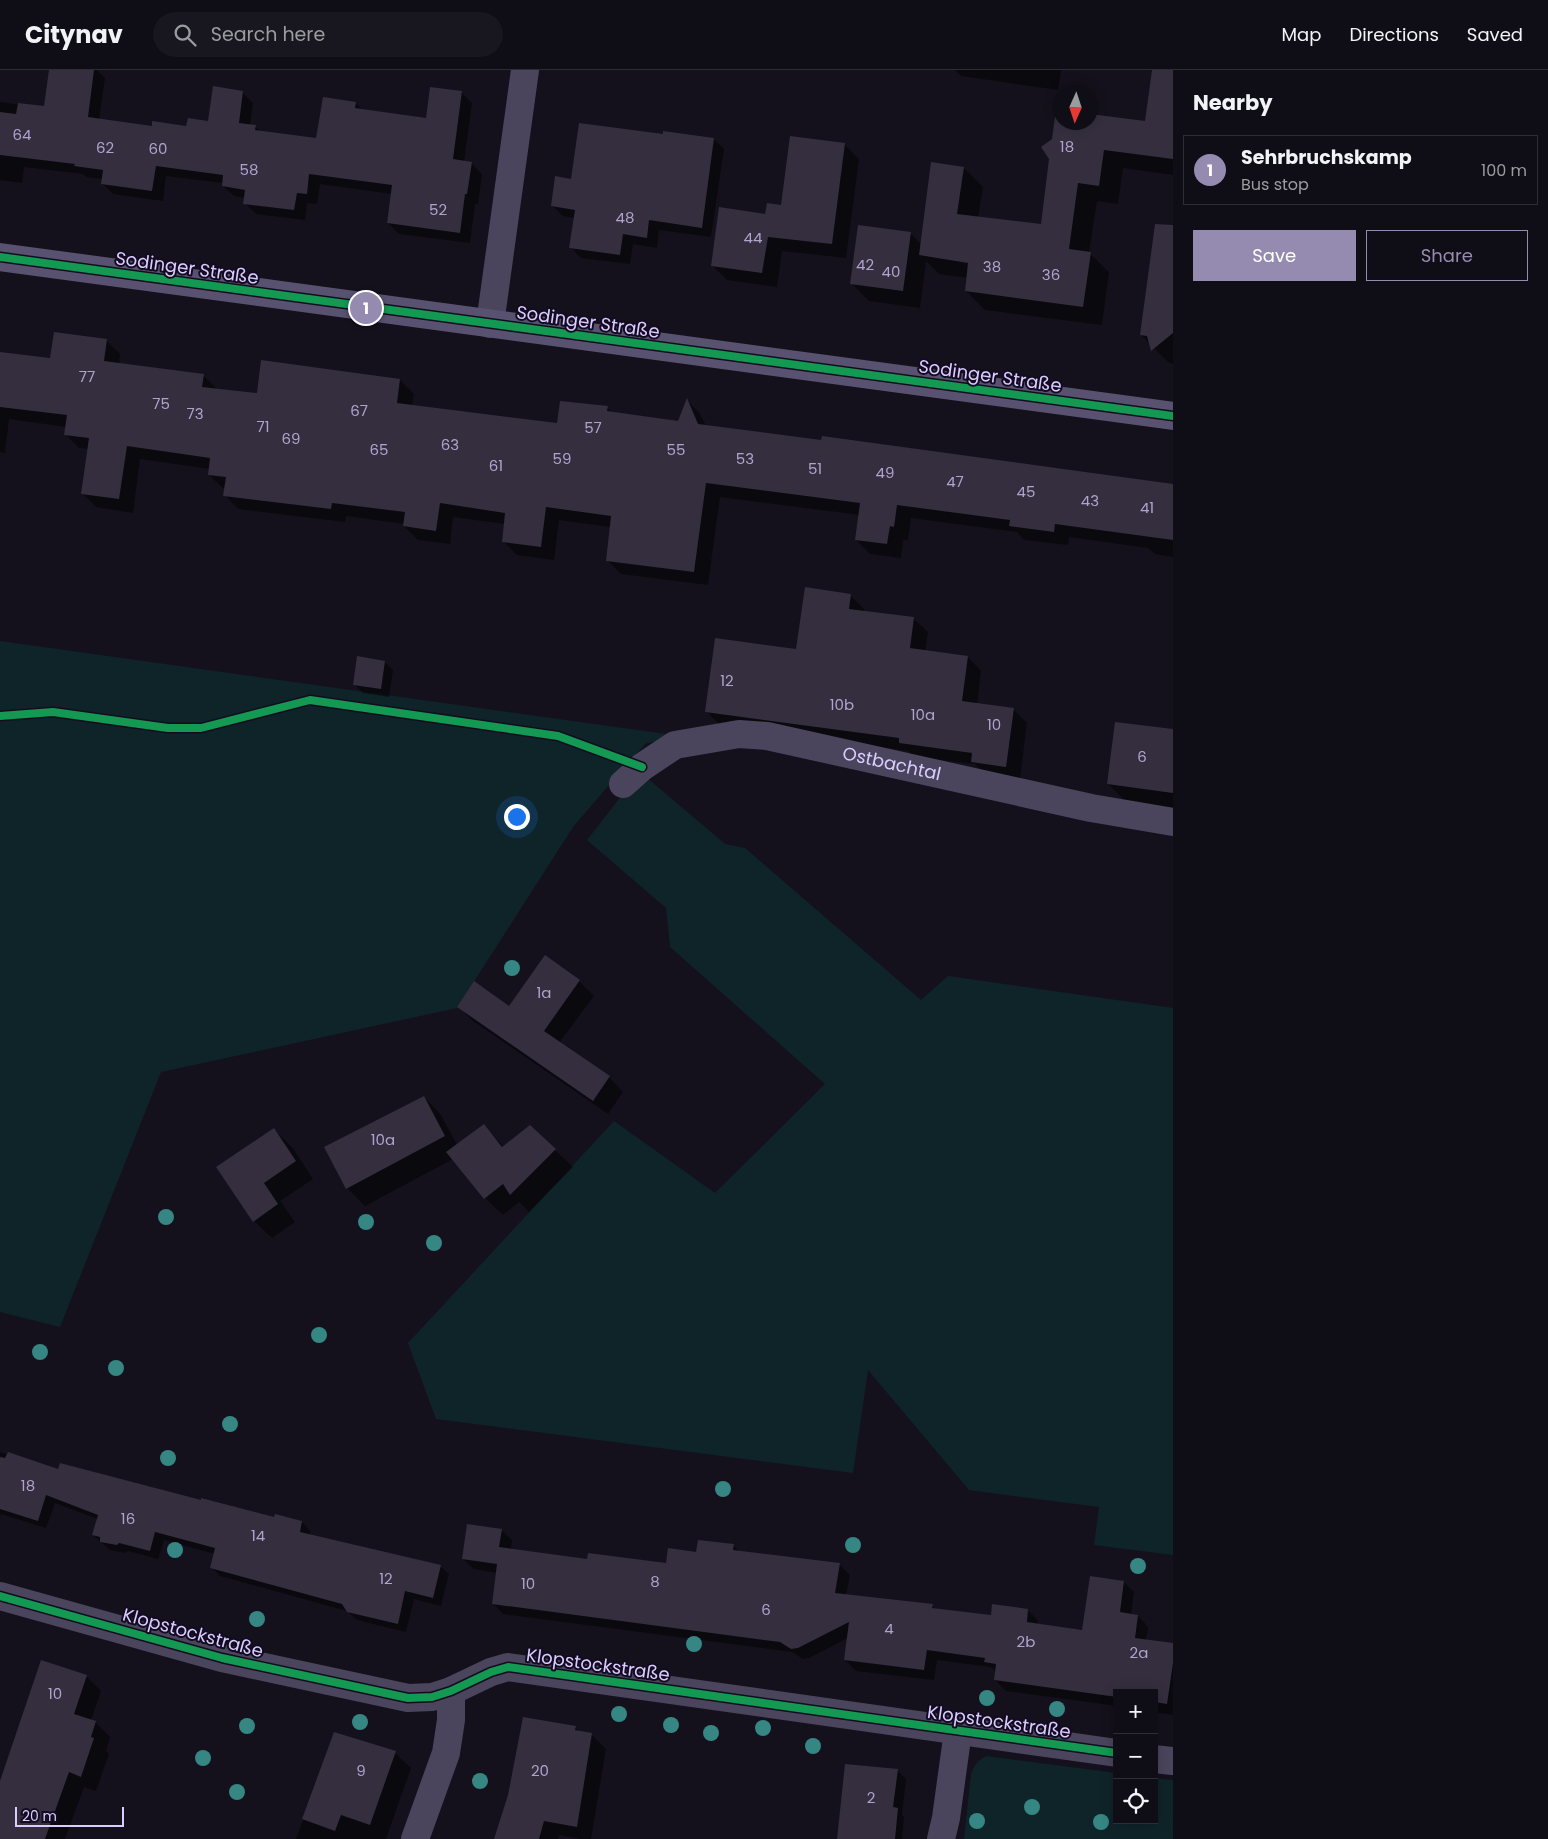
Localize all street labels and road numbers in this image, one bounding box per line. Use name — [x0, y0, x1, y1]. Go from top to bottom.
street label: Sodinger Straße — [114, 245, 260, 290]
street label: Sodinger Straße — [515, 299, 661, 344]
street label: Sodinger Straße — [917, 353, 1063, 398]
street label: Ostbachtal — [840, 740, 943, 786]
street label: Klopstockstraße — [120, 1602, 266, 1663]
street label: Klopstockstraße — [525, 1642, 672, 1687]
street label: Klopstockstraße — [926, 1699, 1073, 1744]

